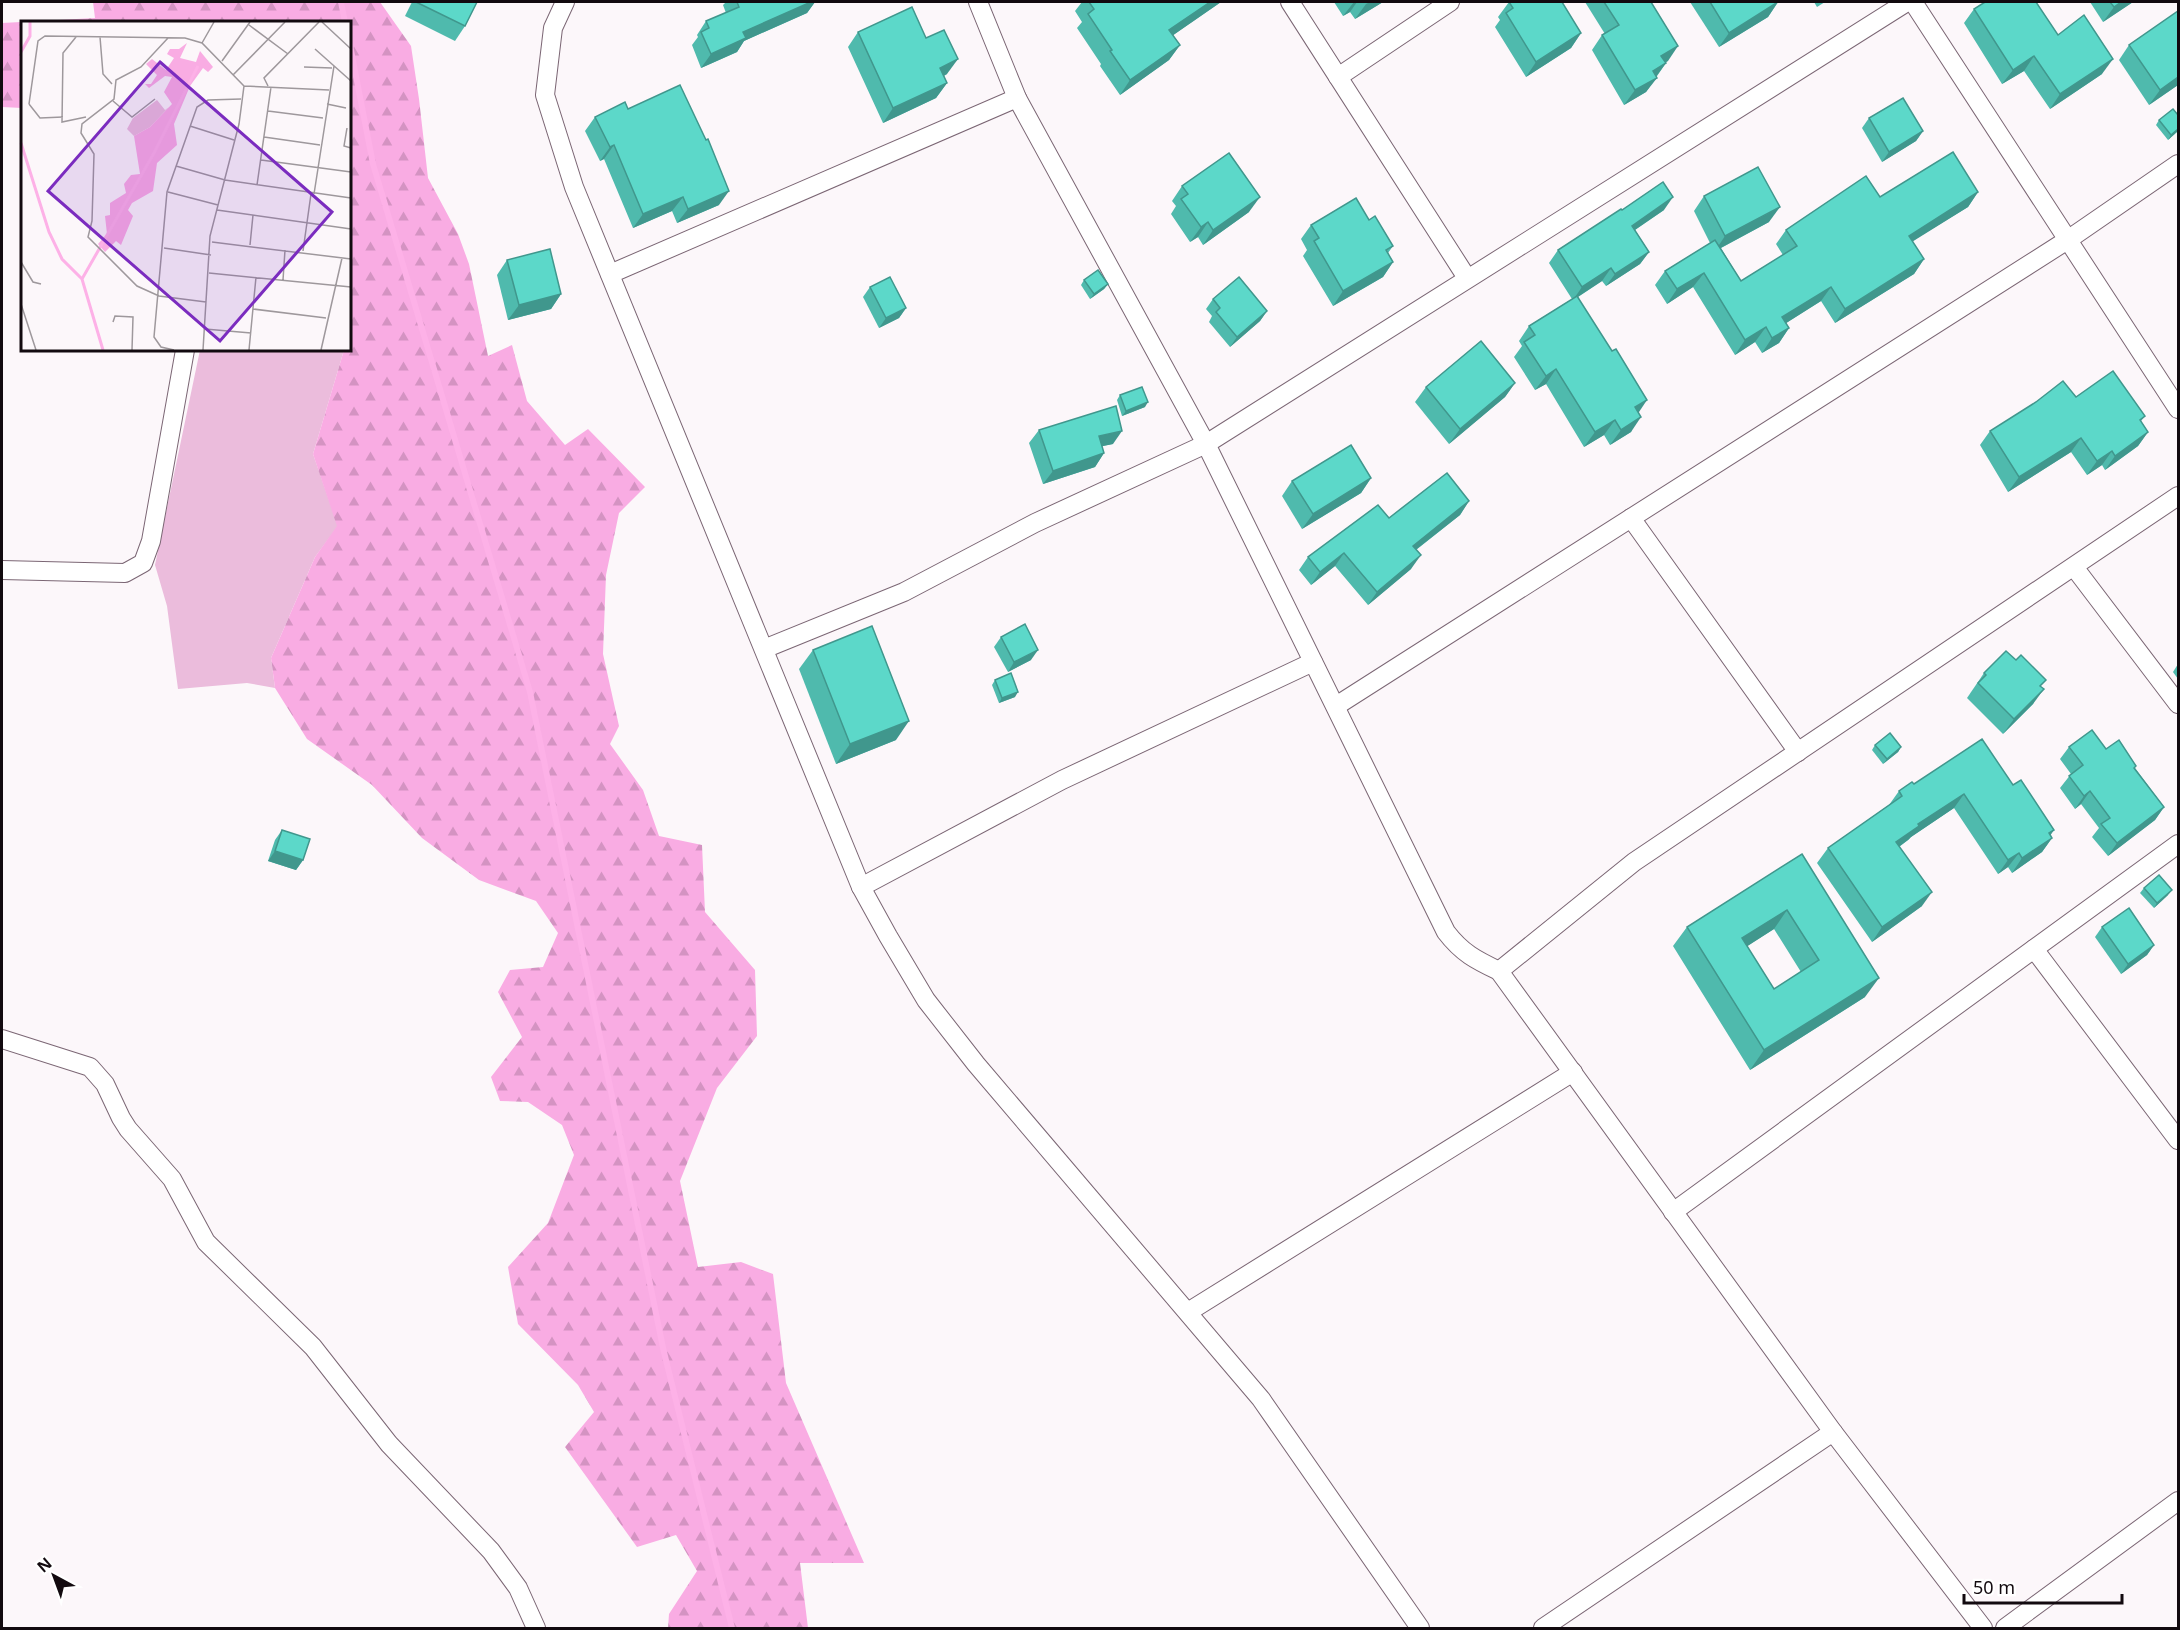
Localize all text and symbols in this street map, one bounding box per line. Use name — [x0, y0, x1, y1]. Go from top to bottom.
inset map — [21, 21, 351, 351]
north arrow — [24, 1546, 84, 1606]
text: N — [32, 1552, 56, 1577]
scale bar — [1964, 1567, 2122, 1605]
text: 50 m — [1973, 1575, 2015, 1599]

